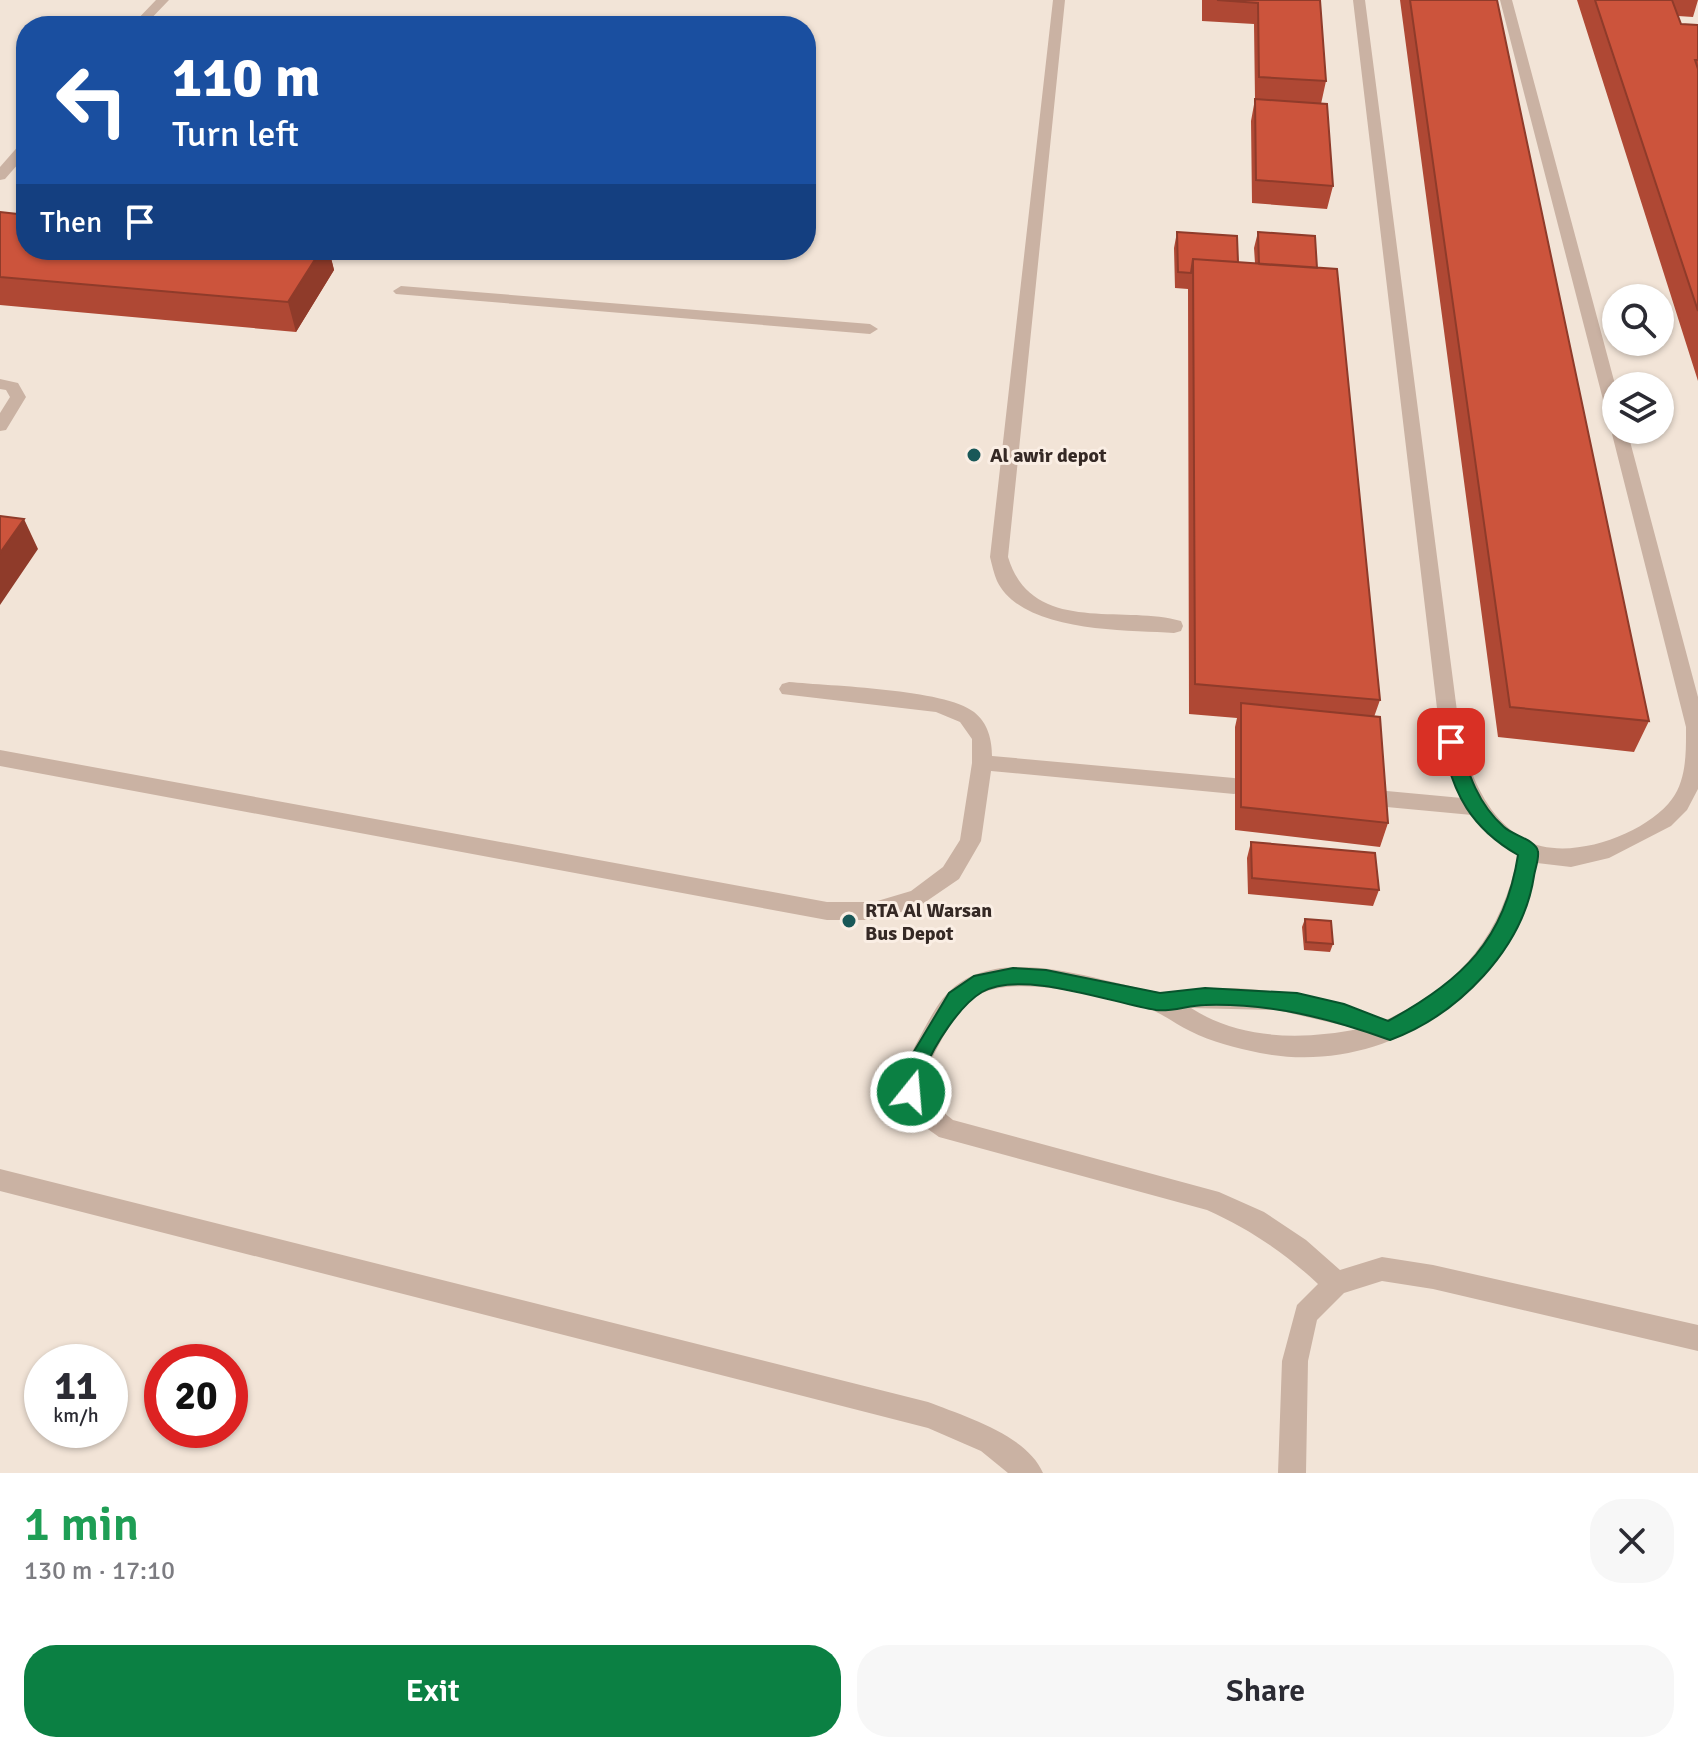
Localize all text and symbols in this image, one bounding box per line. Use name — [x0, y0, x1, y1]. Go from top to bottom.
text: 110 m — [172, 43, 320, 112]
icon: left — [40, 48, 144, 152]
text: Turn left — [172, 112, 299, 157]
icon: arrive — [118, 200, 162, 244]
text: Then — [40, 204, 102, 241]
map controls — [1602, 284, 1674, 444]
button: search — [1602, 284, 1674, 356]
button: layers — [1602, 372, 1674, 444]
place label: Al awir depot — [990, 443, 1107, 468]
marker: Al awir depot — [965, 446, 983, 464]
pin — [1417, 708, 1485, 776]
icon: arrive — [1429, 720, 1473, 764]
place label: RTA Al Warsan Bus Depot — [865, 898, 992, 946]
marker: RTA Al Warsan Bus Depot — [840, 912, 858, 930]
position arrow — [869, 1050, 953, 1134]
speed limit sign: 20 — [144, 1344, 248, 1448]
text: 11 — [54, 1361, 98, 1411]
text: km/h — [53, 1403, 99, 1428]
text: 1 min — [24, 1495, 139, 1554]
button: close — [1590, 1499, 1674, 1583]
text: 130 m · 17:10 — [24, 1555, 175, 1587]
button: Exit — [24, 1645, 841, 1737]
button: Share — [857, 1645, 1674, 1737]

